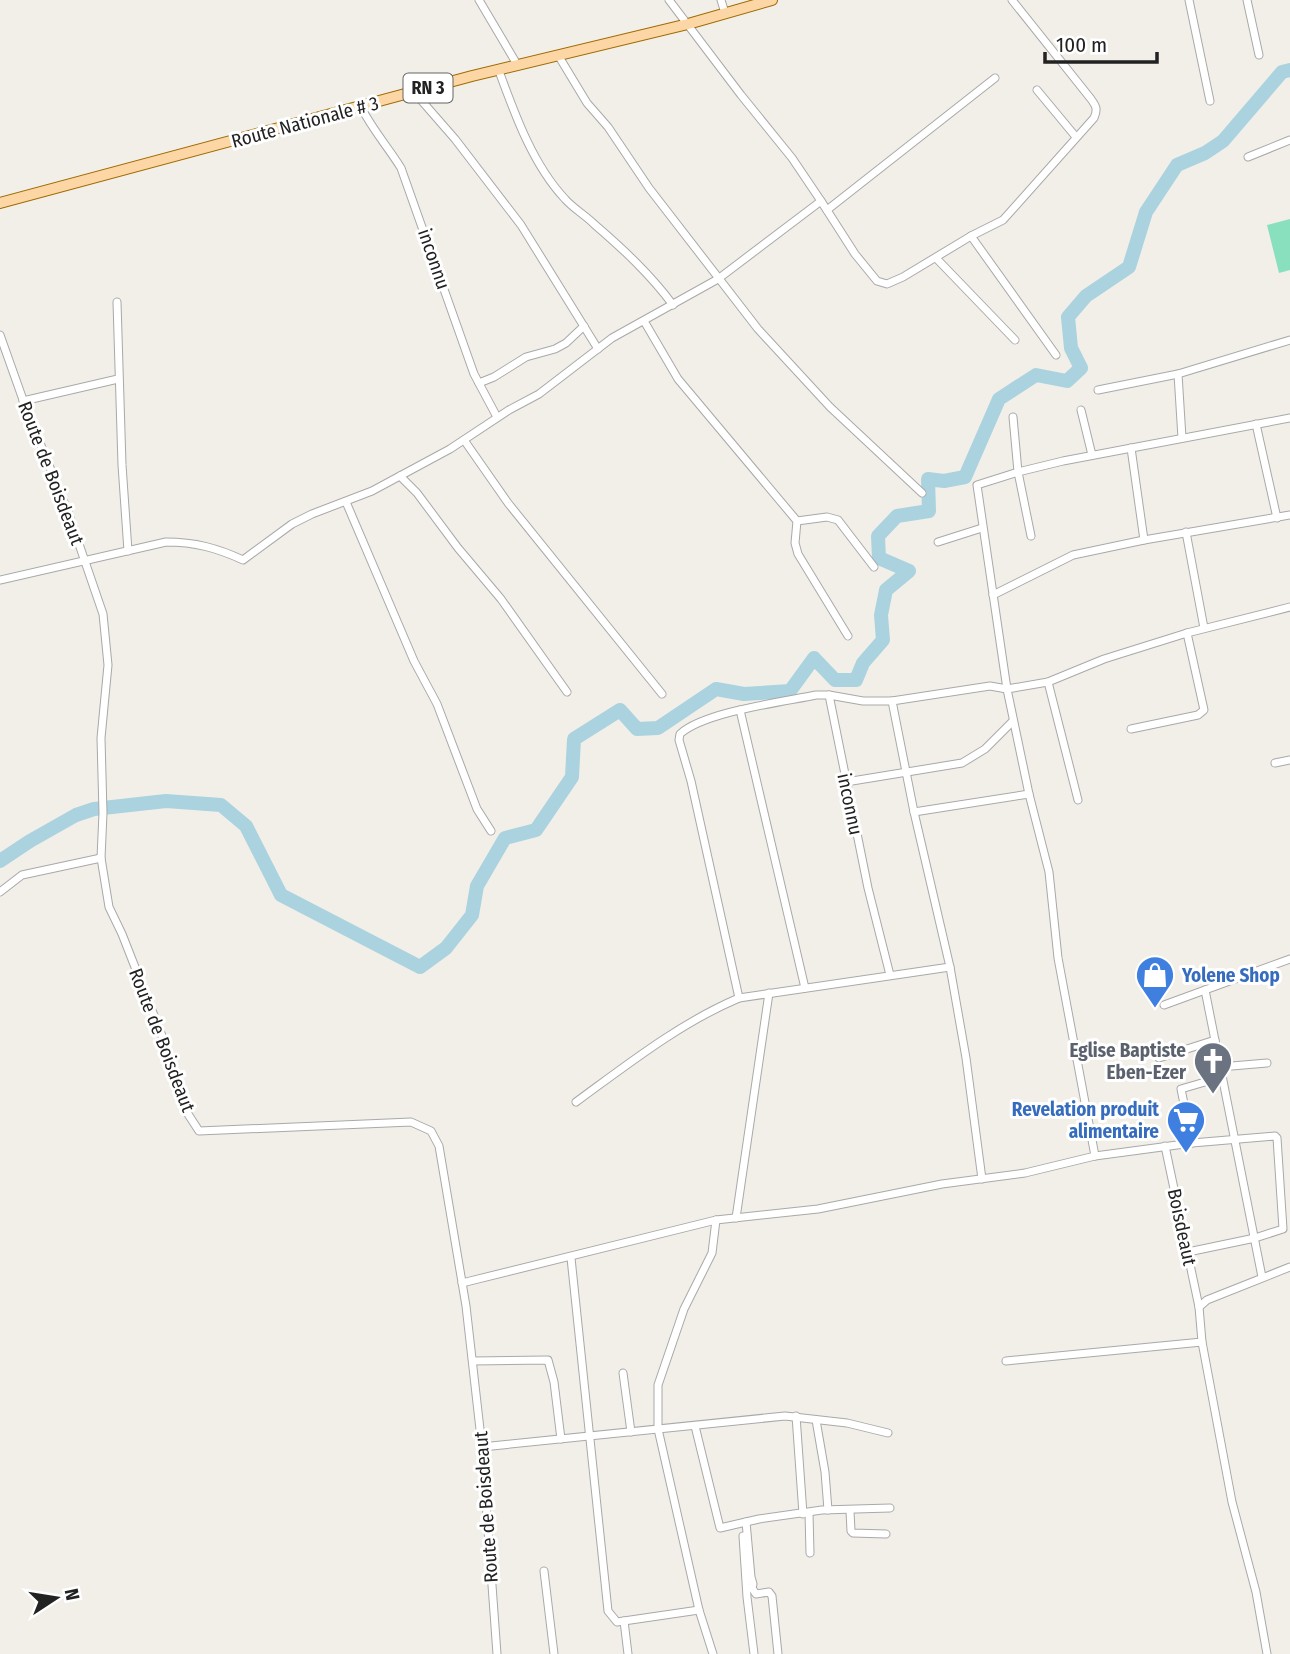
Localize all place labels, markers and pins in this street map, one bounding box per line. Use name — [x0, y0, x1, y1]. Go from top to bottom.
shop icon: Yolene Shop — [1134, 954, 1176, 1009]
place label: Yolene Shop — [1181, 964, 1280, 987]
place label: Eglise Baptiste Eben-Ezer — [1070, 1039, 1187, 1084]
church icon: Eglise Baptiste Eben-Ezer — [1192, 1040, 1234, 1095]
place label: Revelation produit alimentaire — [1012, 1098, 1159, 1143]
supermarket icon: Revelation produit alimentaire — [1165, 1099, 1207, 1154]

